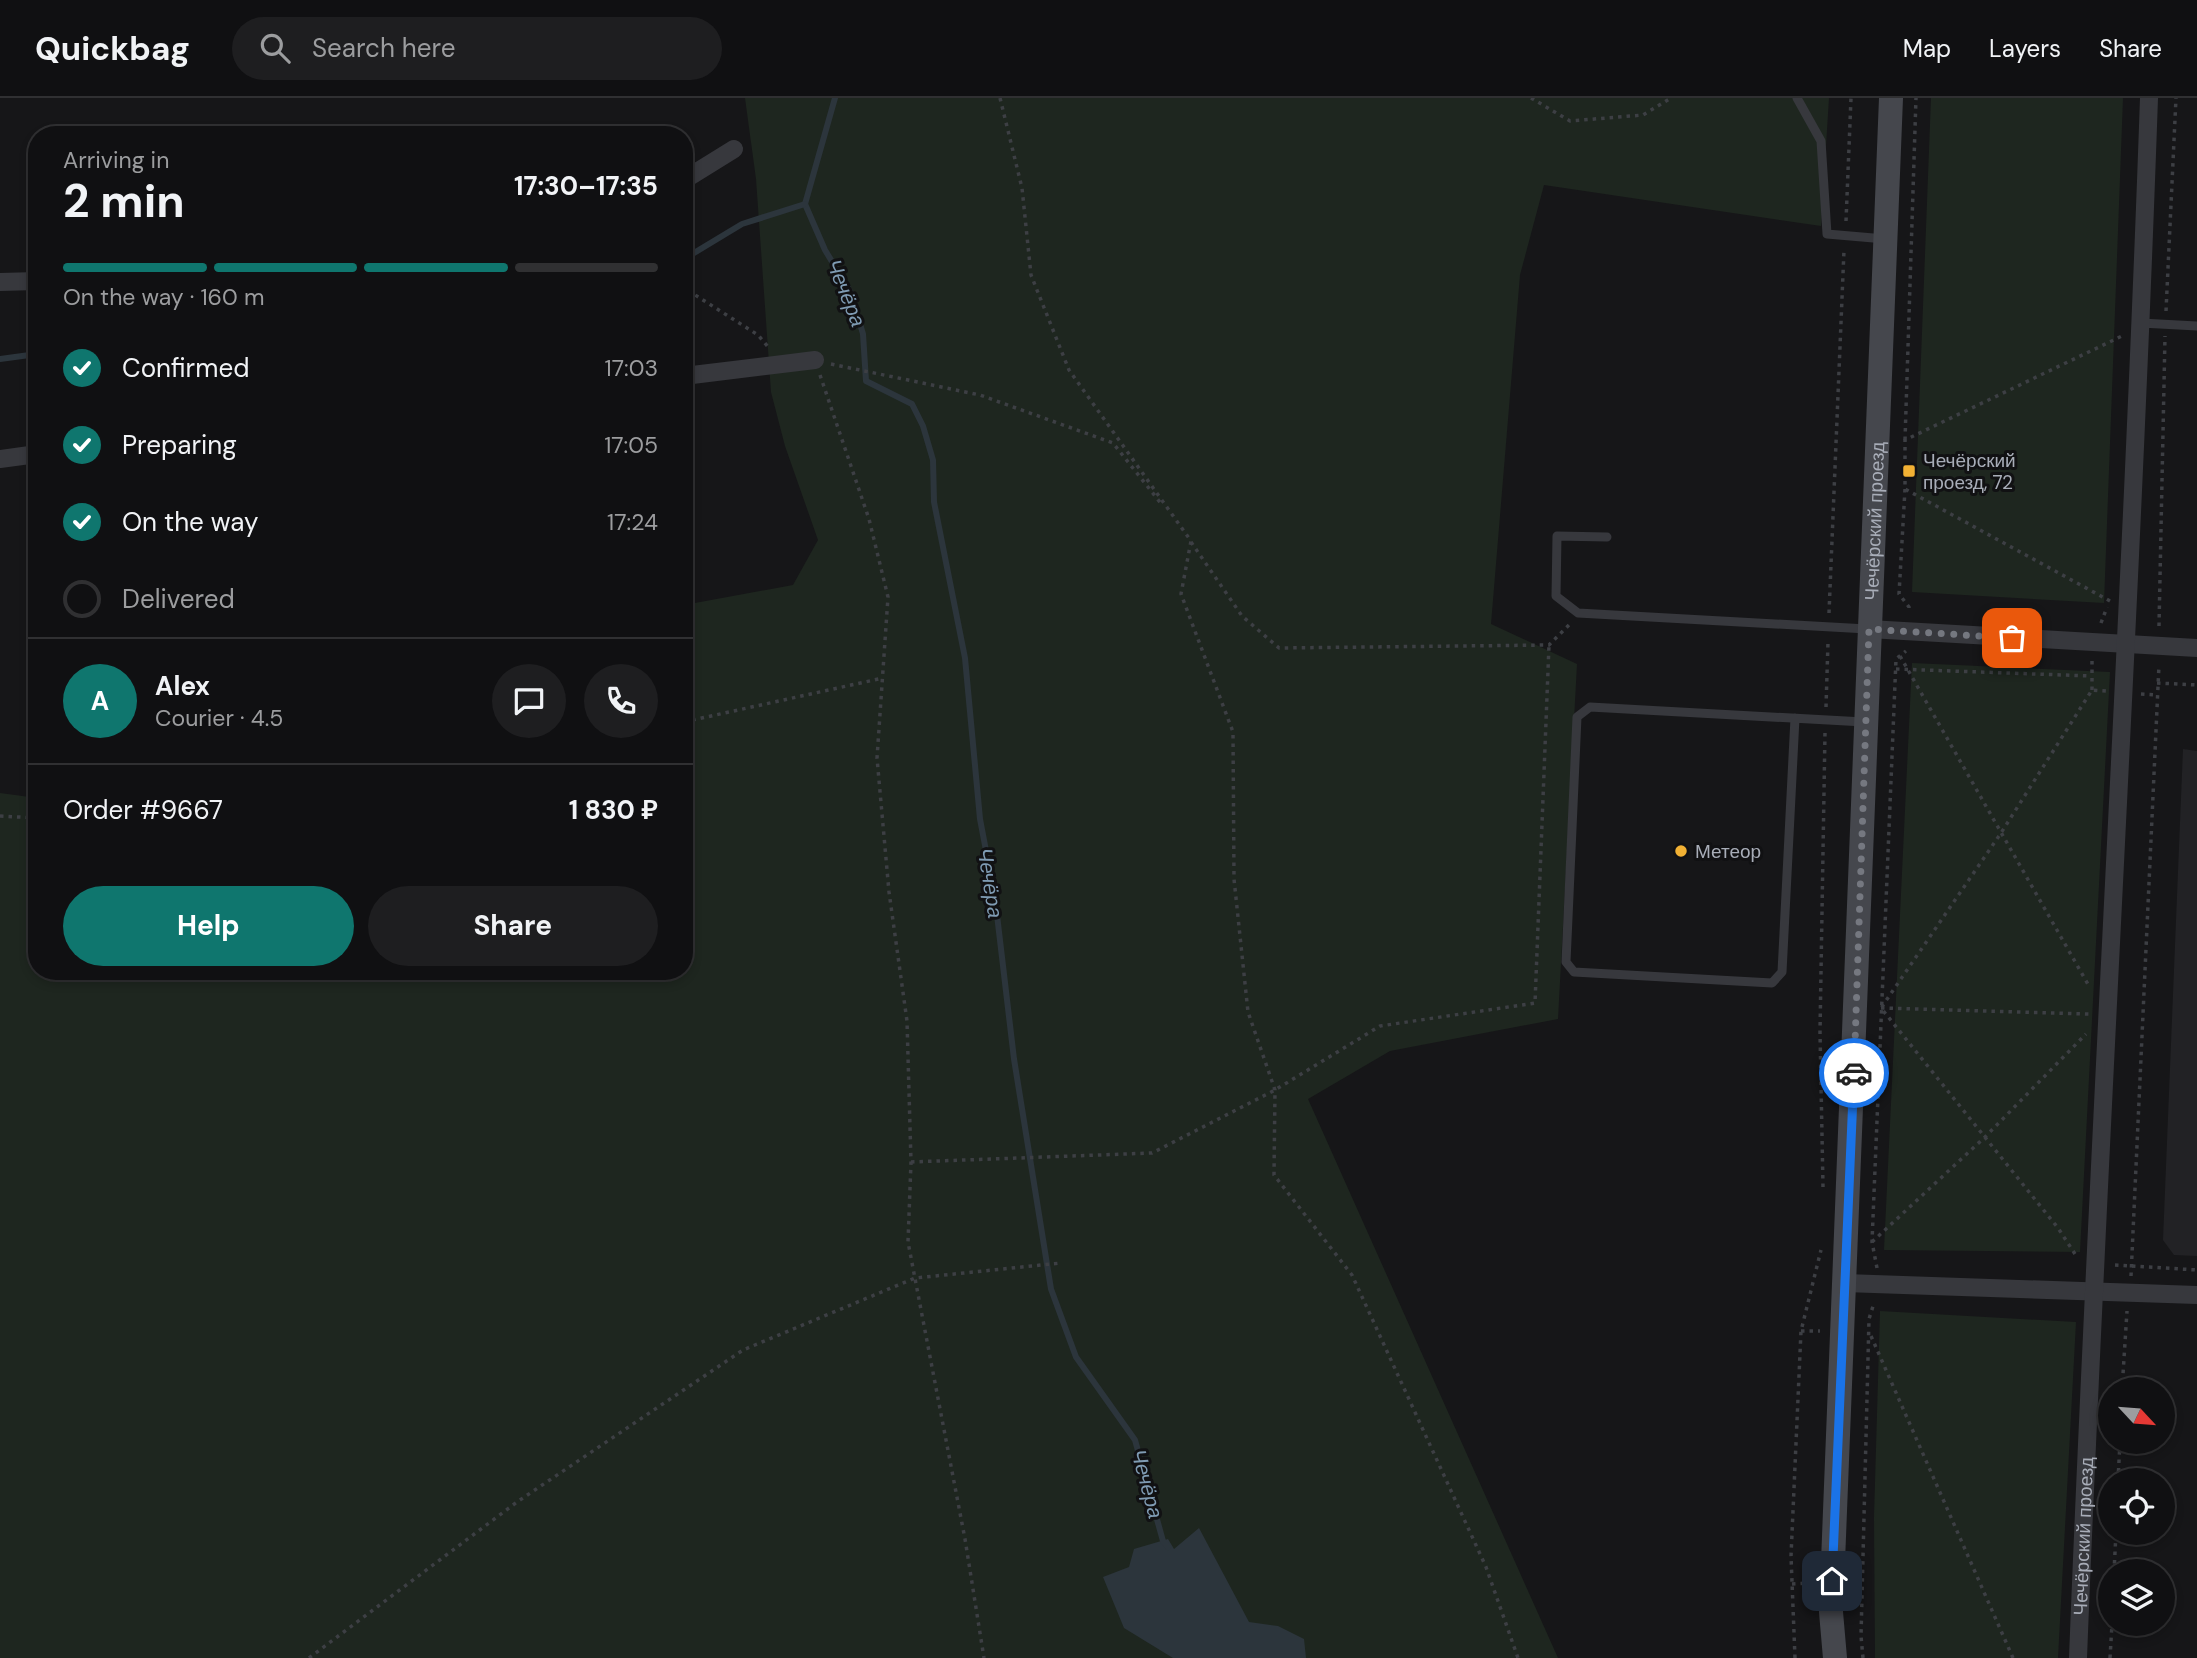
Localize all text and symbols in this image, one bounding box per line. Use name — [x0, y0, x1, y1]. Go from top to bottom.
search box — [232, 17, 722, 80]
text: Quickbag — [35, 27, 190, 70]
icon: search — [256, 29, 294, 67]
text: Search here — [312, 31, 455, 65]
text: Map — [1903, 33, 1951, 64]
text: Layers — [1989, 33, 2061, 64]
text: Share — [2099, 33, 2162, 64]
text: Arriving in — [63, 145, 169, 175]
text: 17:30–17:35 — [514, 169, 658, 203]
text: 2 min — [63, 171, 185, 231]
water label: Чечёра — [820, 255, 872, 331]
text: On the way · 160 m — [63, 282, 264, 312]
icon: check — [63, 349, 101, 387]
text: Confirmed — [122, 351, 249, 385]
text: 17:03 — [605, 353, 658, 383]
icon: check — [63, 426, 101, 464]
text: Preparing — [122, 428, 237, 462]
text: 17:05 — [604, 430, 658, 460]
street label: Чечёрский проезд — [1859, 441, 1890, 601]
place label: Чечёрский проезд, 72 — [1923, 448, 2016, 495]
marker: Чечёрский проезд, 72 — [1901, 463, 1917, 479]
icon: check — [63, 503, 101, 541]
text: On the way — [122, 505, 258, 539]
text: 17:24 — [607, 507, 658, 537]
text: Delivered — [122, 582, 235, 616]
pin — [1982, 608, 2042, 668]
icon: bag — [1993, 619, 2031, 657]
button: chat — [492, 664, 566, 738]
button: phone — [584, 664, 658, 738]
text: Alex — [155, 669, 210, 703]
text: A — [91, 684, 109, 718]
text: Courier · 4.5 — [155, 703, 283, 733]
text: Order #9667 — [63, 793, 223, 827]
text: 1 830 ₽ — [569, 793, 658, 827]
place label: Метеор — [1695, 839, 1761, 864]
marker: Метеор — [1673, 843, 1689, 859]
water label: Чечёра — [971, 846, 1009, 920]
button: Help — [63, 886, 354, 966]
button: Share — [368, 886, 658, 966]
courier — [1819, 1038, 1889, 1108]
icon: car — [1835, 1054, 1873, 1092]
north arrow — [2098, 1377, 2175, 1454]
map controls — [2098, 1377, 2175, 1636]
water label: Чечёра — [1124, 1446, 1170, 1522]
street label: Чечёрский проезд — [2067, 1456, 2099, 1616]
button: locate — [2098, 1468, 2175, 1545]
pin — [1802, 1551, 1862, 1611]
button: layers — [2098, 1559, 2175, 1636]
icon: home — [1813, 1562, 1851, 1600]

